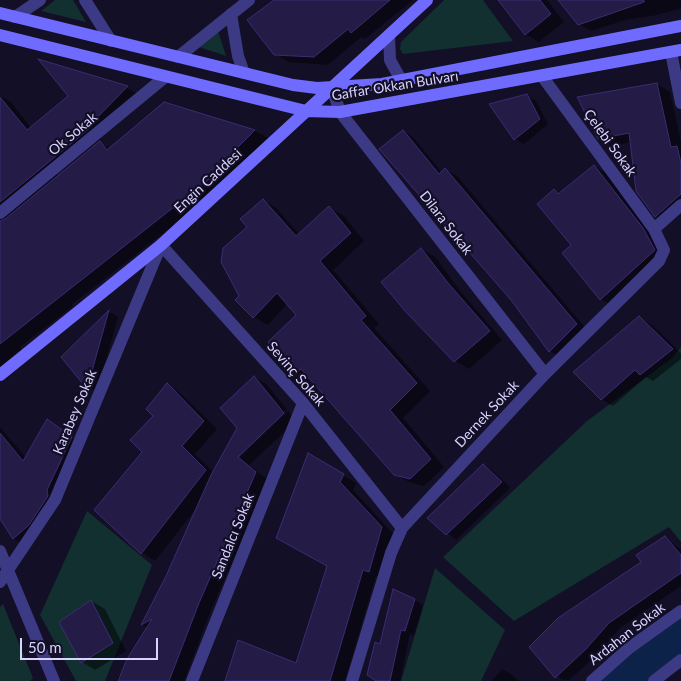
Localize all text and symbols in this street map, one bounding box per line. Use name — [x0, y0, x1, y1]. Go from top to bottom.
street label: Gaffar Okkan Bulvarı — [330, 68, 460, 104]
street label: Çelebi Sokak — [580, 106, 640, 180]
street label: Ok Sokak — [45, 109, 101, 159]
street label: Engin Caddesi — [171, 145, 245, 217]
street label: Dilara Sokak — [416, 188, 476, 258]
street label: Sevinç Sokak — [263, 338, 329, 410]
street label: Karabey Sokak — [50, 367, 100, 457]
street label: Dernek Sokak — [452, 377, 522, 451]
street label: Sandalcı Sokak — [208, 491, 258, 581]
street label: Ardahan Sokak — [586, 599, 668, 669]
scale bar — [22, 628, 160, 660]
text: 50 m — [28, 638, 62, 656]

